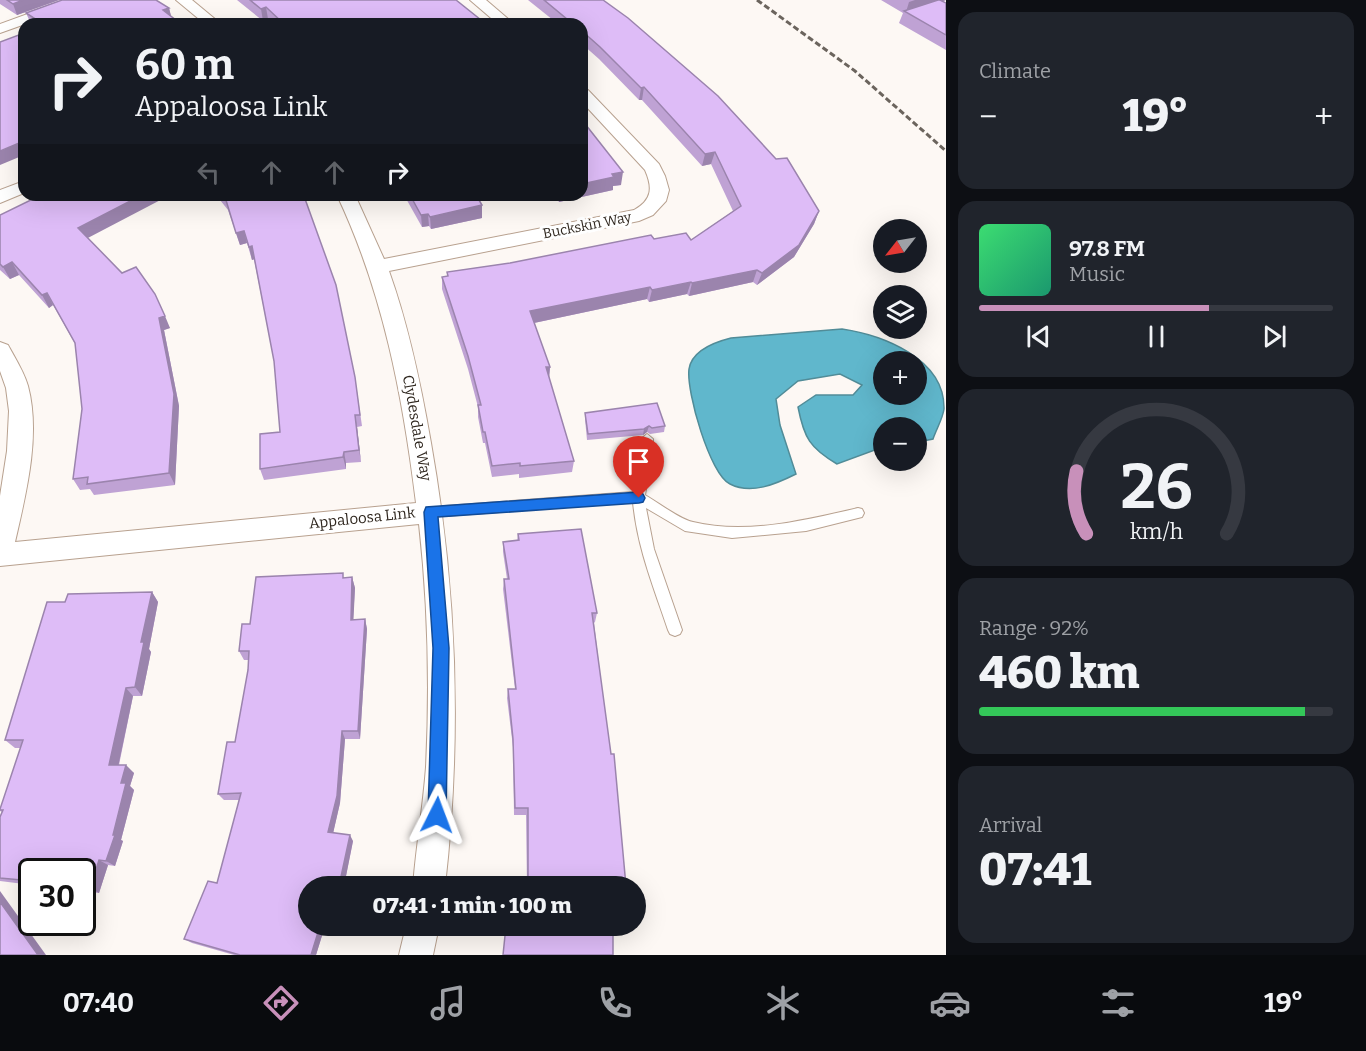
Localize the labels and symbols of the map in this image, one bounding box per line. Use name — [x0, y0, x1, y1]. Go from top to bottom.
street label: Buckskin Way — [541, 208, 633, 242]
north arrow — [873, 219, 927, 273]
street label: Clydesdale Way — [399, 374, 435, 483]
pin — [613, 436, 664, 498]
street label: Appaloosa Link — [308, 503, 417, 533]
position arrow — [405, 783, 469, 847]
speed limit sign: 30 — [18, 858, 96, 936]

